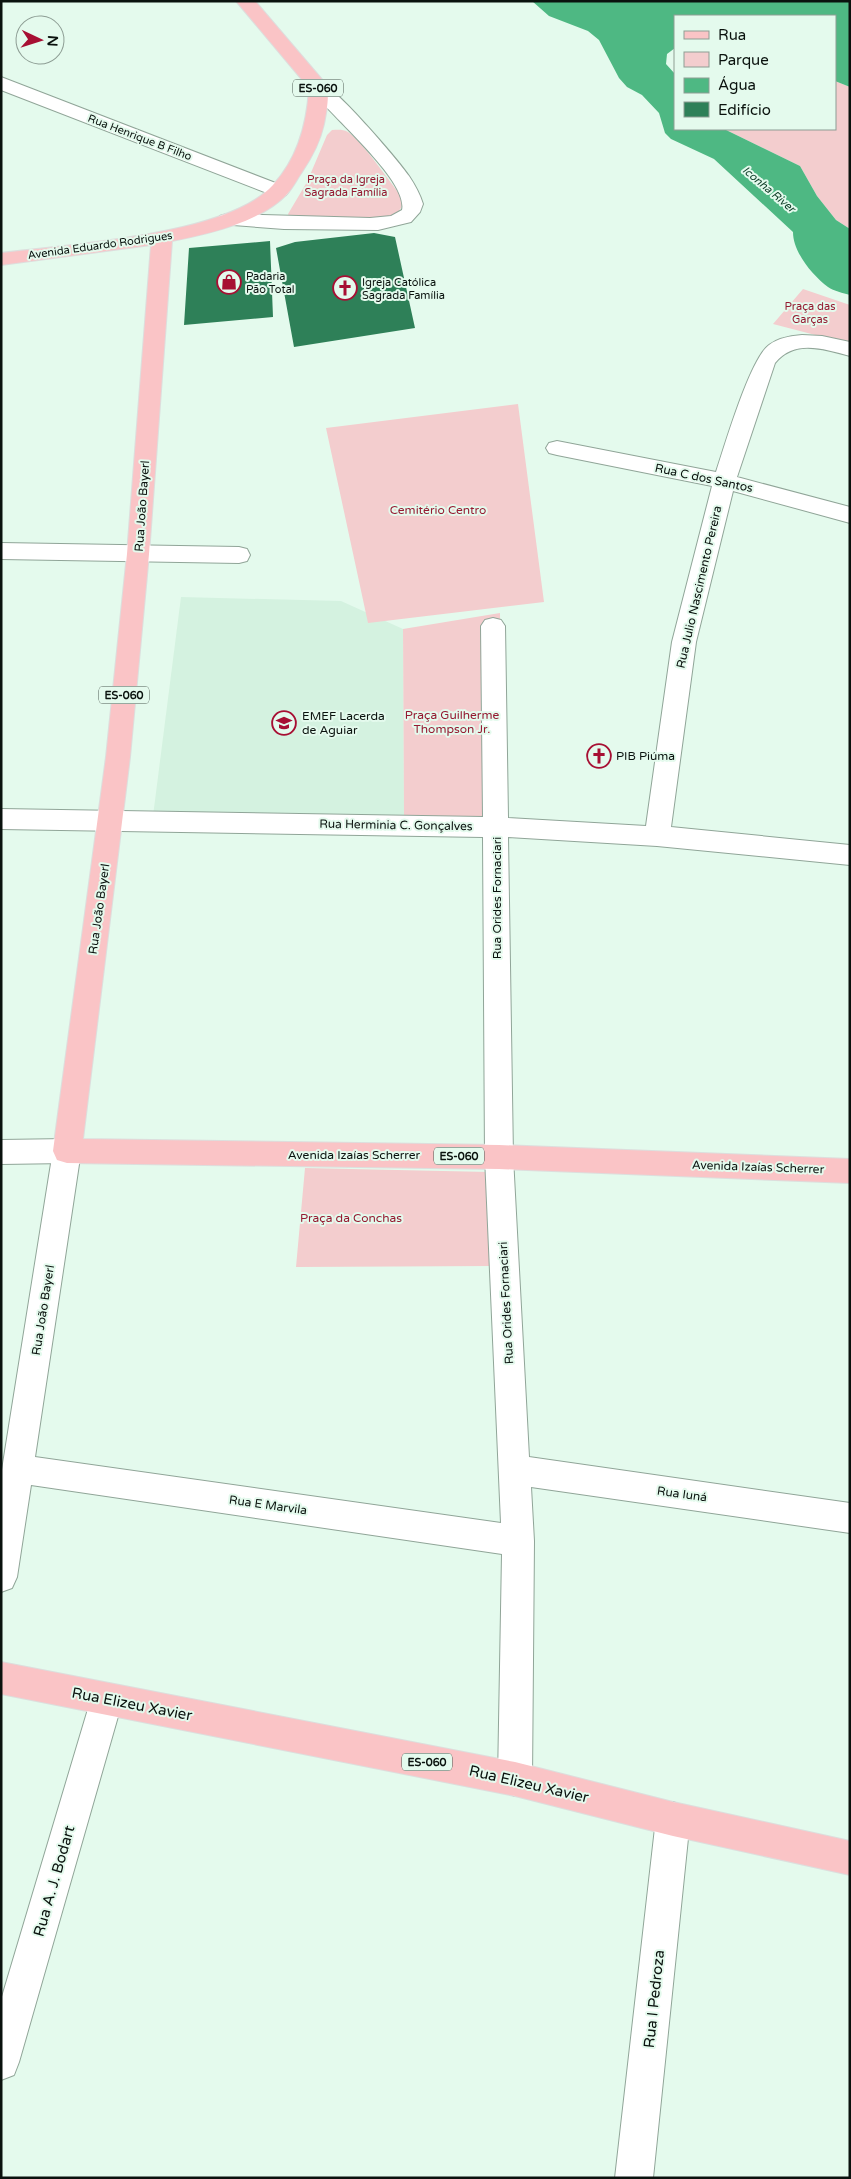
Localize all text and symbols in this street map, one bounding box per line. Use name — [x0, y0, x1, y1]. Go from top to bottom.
north arrow — [15, 15, 65, 65]
legend — [674, 15, 836, 130]
text: Rua — [718, 26, 746, 44]
text: N — [44, 35, 61, 47]
text: Parque — [718, 51, 769, 69]
text: Água — [718, 76, 756, 94]
road number: ES-060 — [293, 80, 343, 96]
text: Edifício — [718, 101, 771, 119]
street label: Rua Henrique B Filho — [86, 112, 194, 163]
water label: Iconha River — [740, 164, 799, 216]
park label: Praça da Igreja Sagrada Família — [305, 173, 387, 199]
street label: Avenida Eduardo Rodrigues — [27, 229, 173, 262]
shop icon: Padaria Pão Total — [216, 269, 242, 295]
place label: Padaria Pão Total — [246, 270, 295, 296]
church icon: Igreja Católica Sagrada Família — [332, 275, 358, 301]
place label: Igreja Católica Sagrada Família — [362, 276, 445, 302]
park label: Praça das Garças — [784, 300, 836, 326]
street label: Rua João Bayerl — [132, 460, 152, 552]
street label: Rua C dos Santos — [654, 461, 754, 495]
park label: Cemitério Centro — [390, 503, 486, 517]
street label: Rua Julio Nascimento Pereira — [673, 504, 725, 670]
road number: ES-060 — [99, 686, 149, 704]
park label: Praça Guilherme Thompson Jr. — [405, 708, 499, 736]
place label: EMEF Lacerda de Aguiar — [302, 709, 385, 737]
school or university icon: EMEF Lacerda de Aguiar — [271, 710, 297, 736]
church icon: PIB Piúma — [586, 743, 612, 769]
place label: PIB Piúma — [616, 749, 675, 763]
street label: Rua Herminia C. Gonçalves — [319, 817, 473, 833]
street label: Rua Orides Fornaciari — [490, 837, 504, 959]
street label: Rua João Bayerl — [86, 863, 112, 955]
street label: Avenida Izaías Scherrer — [288, 1148, 421, 1162]
road number: ES-060 — [434, 1148, 484, 1164]
street label: Avenida Izaías Scherrer — [692, 1158, 825, 1176]
park label: Praça da Conchas — [300, 1211, 402, 1225]
street label: Rua Orides Fornaciari — [496, 1241, 516, 1365]
street label: Rua João Bayerl — [29, 1264, 57, 1356]
street label: Rua Iuná — [656, 1484, 708, 1504]
street label: Rua E Marvila — [228, 1493, 308, 1517]
street label: Rua Elizeu Xavier — [70, 1683, 194, 1725]
road number: ES-060 — [402, 1754, 452, 1770]
street label: Rua Elizeu Xavier — [467, 1761, 591, 1807]
street label: Rua A. J. Bodart — [30, 1823, 79, 1939]
street label: Rua I Pedroza — [640, 1949, 668, 2049]

